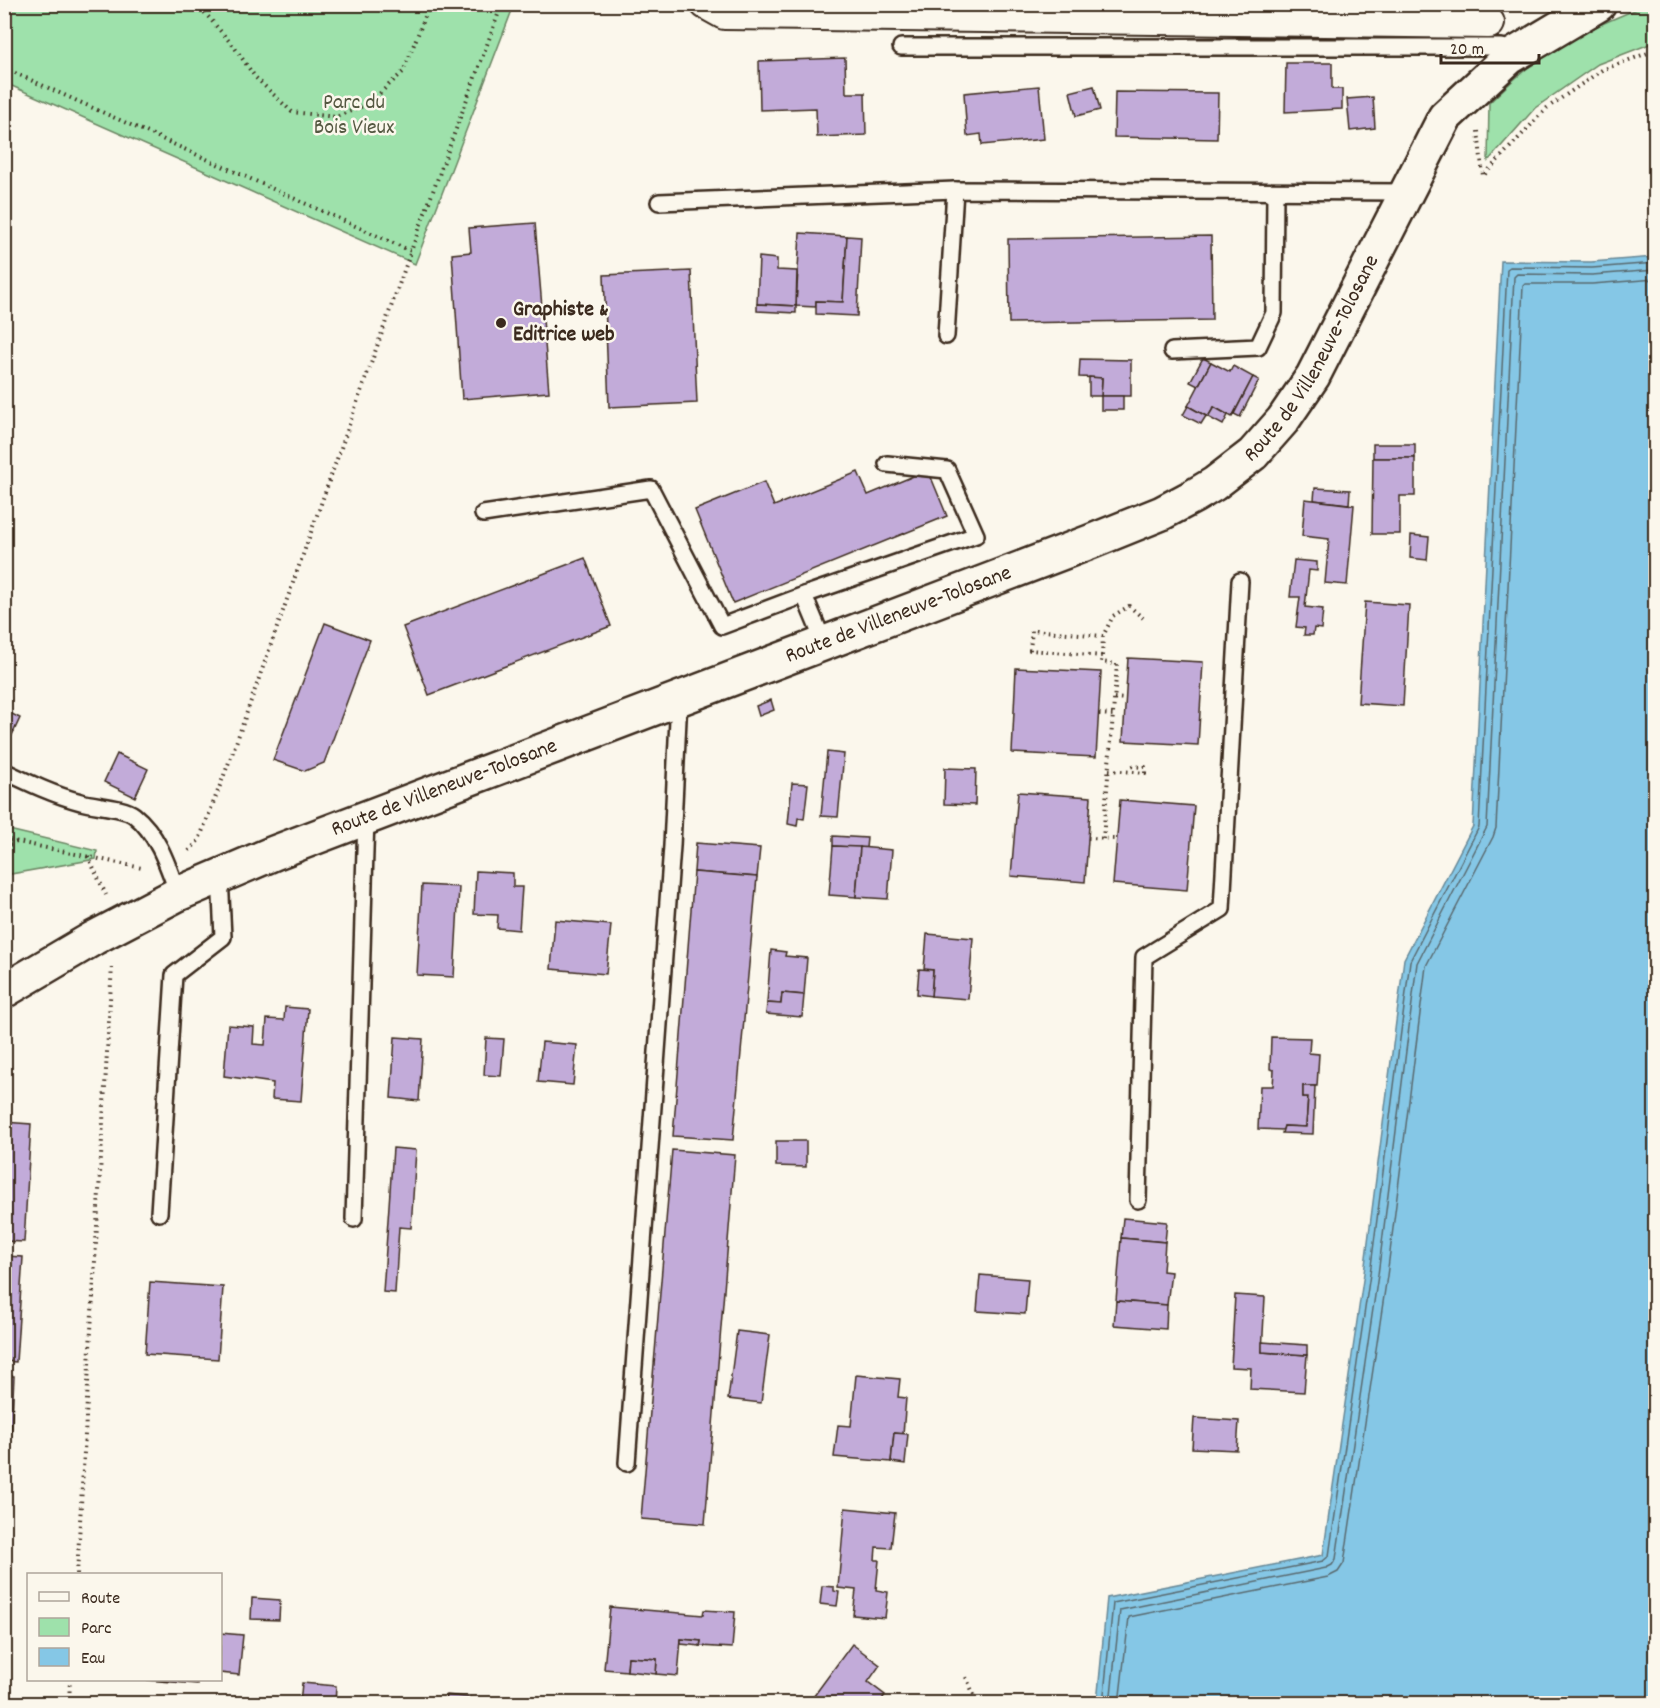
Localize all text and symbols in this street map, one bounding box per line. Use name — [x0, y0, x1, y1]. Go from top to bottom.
scale bar — [1441, 27, 1538, 65]
text: 20 m — [1450, 38, 1484, 63]
park label: Parc du Bois Vieux — [314, 88, 394, 144]
street label: Route de Villeneuve-Tolosane — [1238, 250, 1388, 471]
place label: Graphiste & Editrice web — [513, 295, 615, 351]
marker: Graphiste & Editrice web — [494, 316, 508, 330]
street label: Route de Villeneuve-Tolosane — [781, 558, 1016, 672]
street label: Route de Villeneuve-Tolosane — [327, 731, 562, 845]
legend — [27, 1573, 222, 1681]
text: Route — [81, 1587, 120, 1612]
text: Parc — [81, 1617, 112, 1642]
text: Eau — [81, 1647, 105, 1672]

